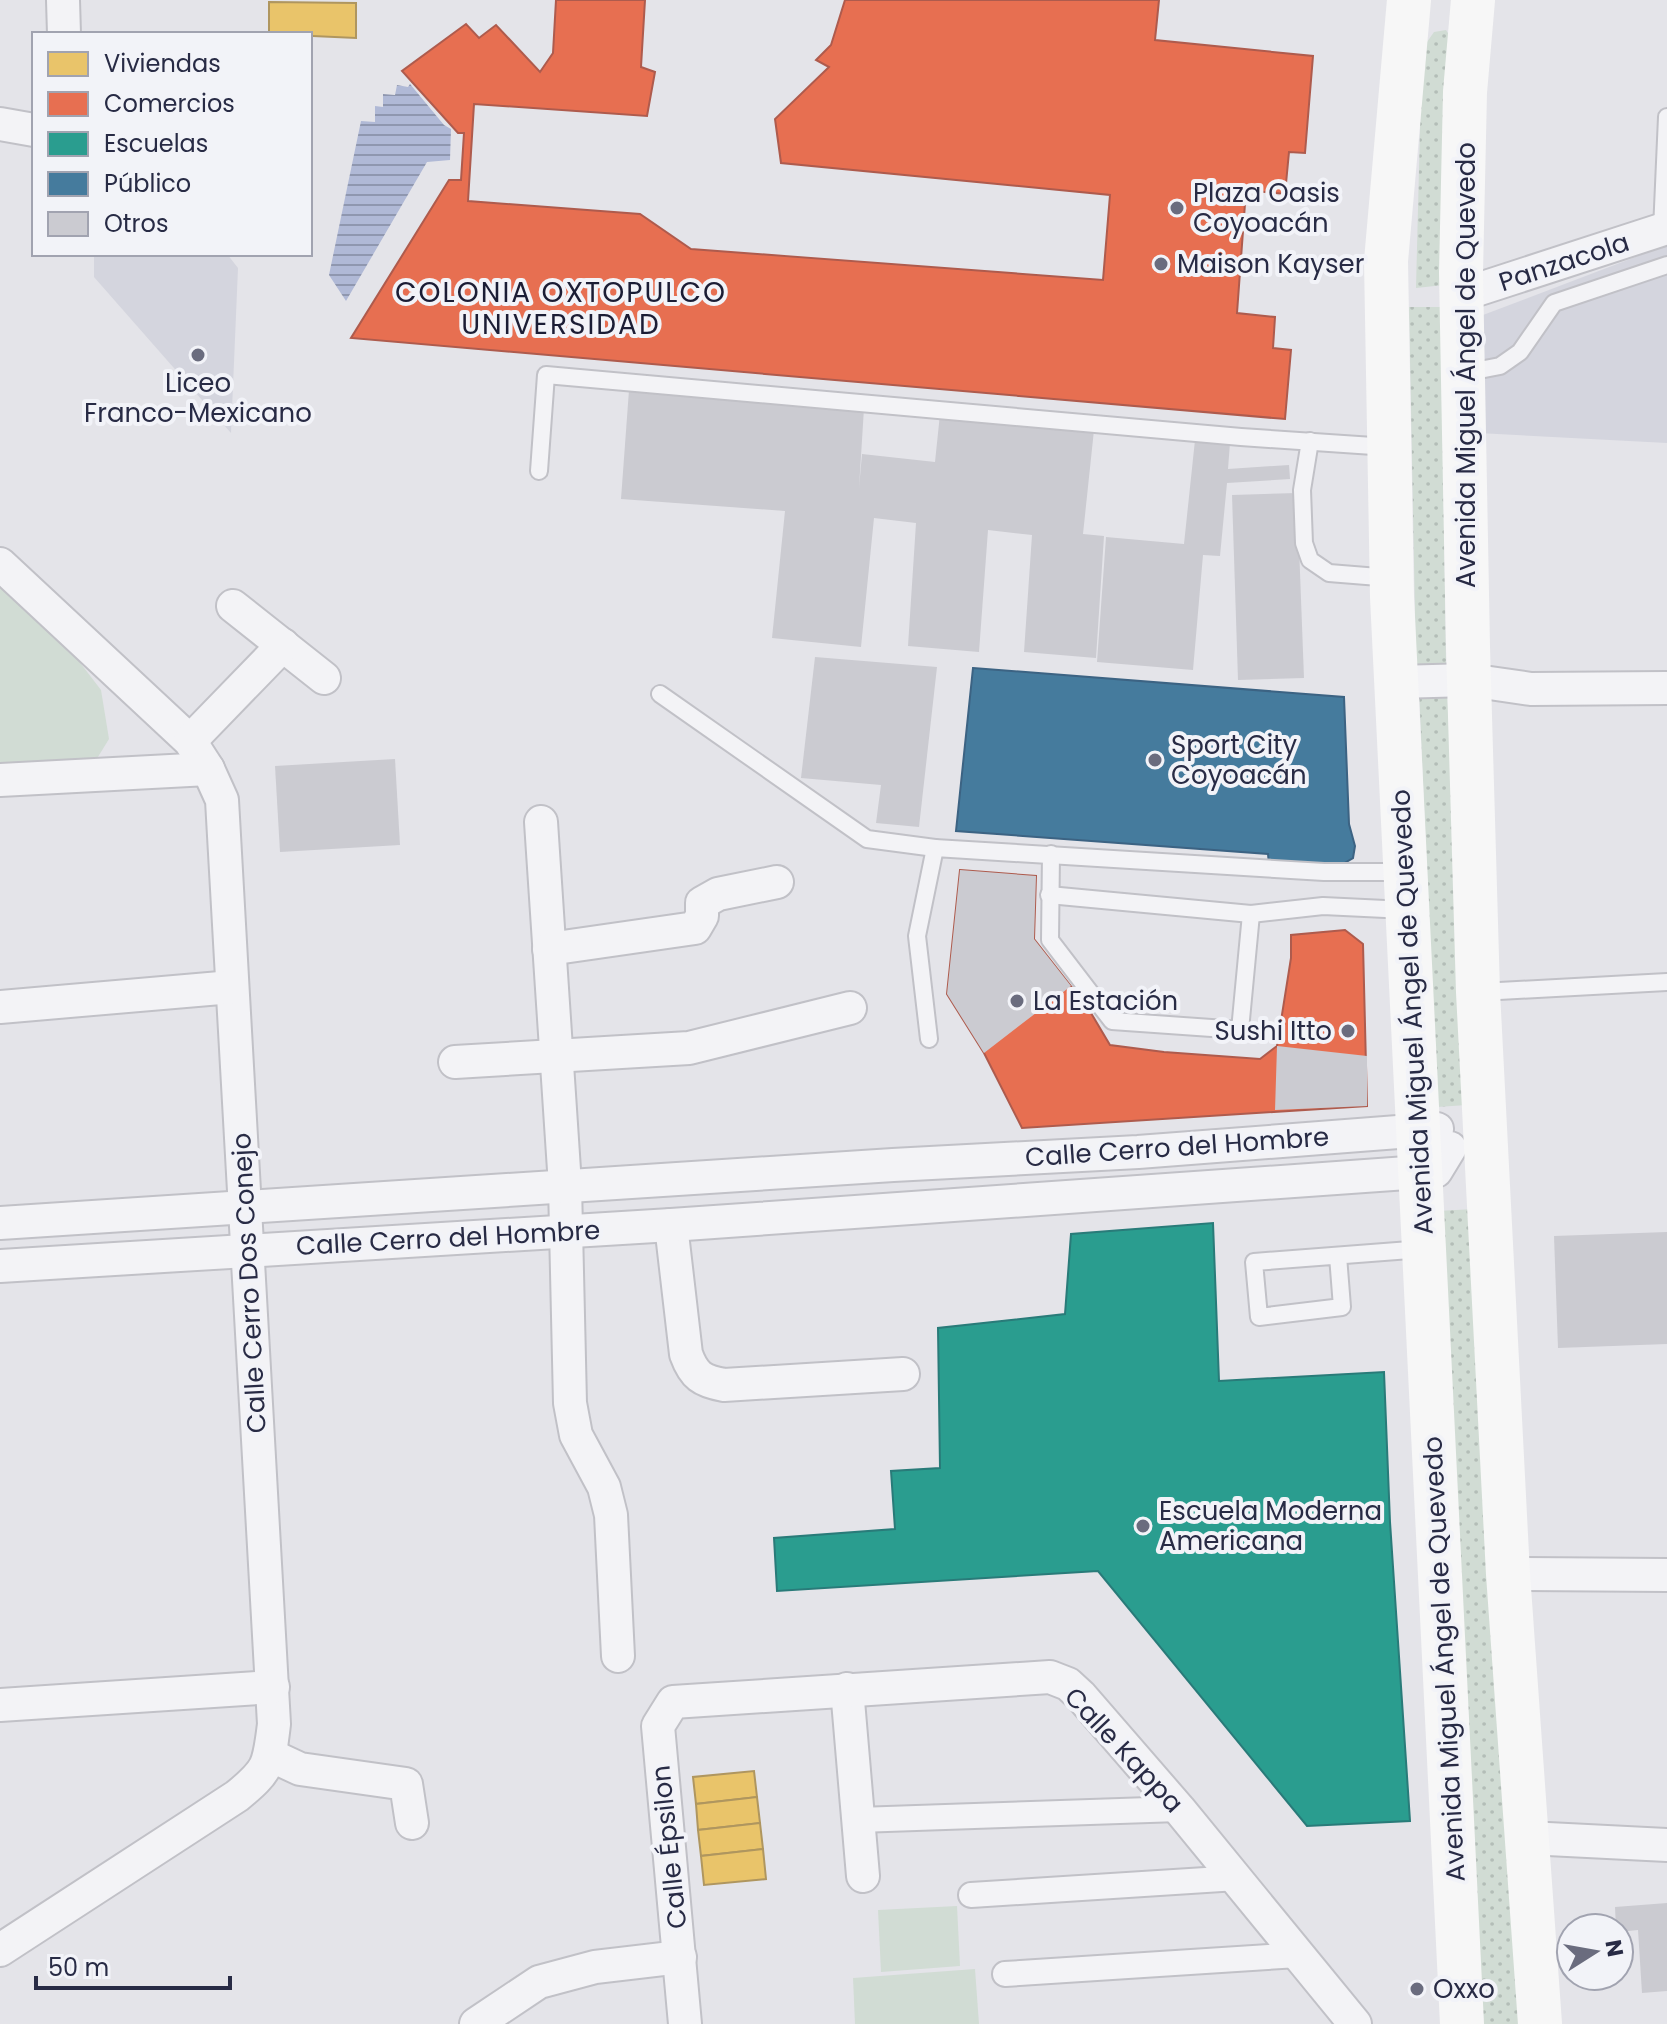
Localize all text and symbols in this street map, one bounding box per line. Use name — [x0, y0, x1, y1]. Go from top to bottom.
legend — [32, 32, 312, 256]
text: Viviendas — [104, 47, 221, 80]
text: Comercios — [104, 87, 235, 120]
text: Escuelas — [104, 127, 208, 160]
street label: Avenida Miguel Ángel de Quevedo — [1448, 142, 1484, 588]
text: Público — [104, 167, 191, 200]
place label: Plaza Oasis Coyoacán — [1193, 175, 1340, 241]
marker: Plaza Oasis Coyoacán — [1168, 199, 1186, 217]
text: Otros — [104, 207, 168, 240]
street label: Panzacola — [1494, 224, 1634, 300]
place label: Maison Kayser — [1177, 246, 1364, 282]
marker: Maison Kayser — [1152, 255, 1170, 273]
district label: COLONIA OXTOPULCO UNIVERSIDAD — [395, 273, 727, 344]
marker: Liceo Franco-Mexicano — [189, 346, 207, 364]
place label: Liceo Franco-Mexicano — [84, 365, 312, 431]
place label: Sport City Coyoacán — [1171, 727, 1307, 793]
marker: Sport City Coyoacán — [1146, 751, 1164, 769]
street label: Avenida Miguel Ángel de Quevedo — [1382, 788, 1442, 1236]
place label: La Estación — [1033, 983, 1178, 1019]
marker: La Estación — [1008, 992, 1026, 1010]
place label: Sushi Itto — [1215, 1013, 1332, 1049]
marker: Sushi Itto — [1339, 1022, 1357, 1040]
street label: Calle Cerro del Hombre — [1024, 1118, 1330, 1176]
street label: Calle Cerro Dos Conejo — [223, 1132, 275, 1434]
street label: Calle Cerro del Hombre — [295, 1212, 601, 1264]
street label: Avenida Miguel Ángel de Quevedo — [1414, 1435, 1474, 1883]
place label: Escuela Moderna Americana — [1159, 1493, 1382, 1559]
marker: Escuela Moderna Americana — [1134, 1517, 1152, 1535]
street label: Calle Kappa — [1056, 1679, 1192, 1821]
street label: Calle Épsilon — [643, 1764, 695, 1930]
north arrow — [1555, 1912, 1635, 1992]
text: N — [1597, 1937, 1631, 1959]
scale bar — [36, 1940, 230, 1990]
text: 50 m — [48, 1951, 109, 1984]
place label: Oxxo — [1433, 1971, 1495, 2007]
marker: Oxxo — [1408, 1980, 1426, 1998]

